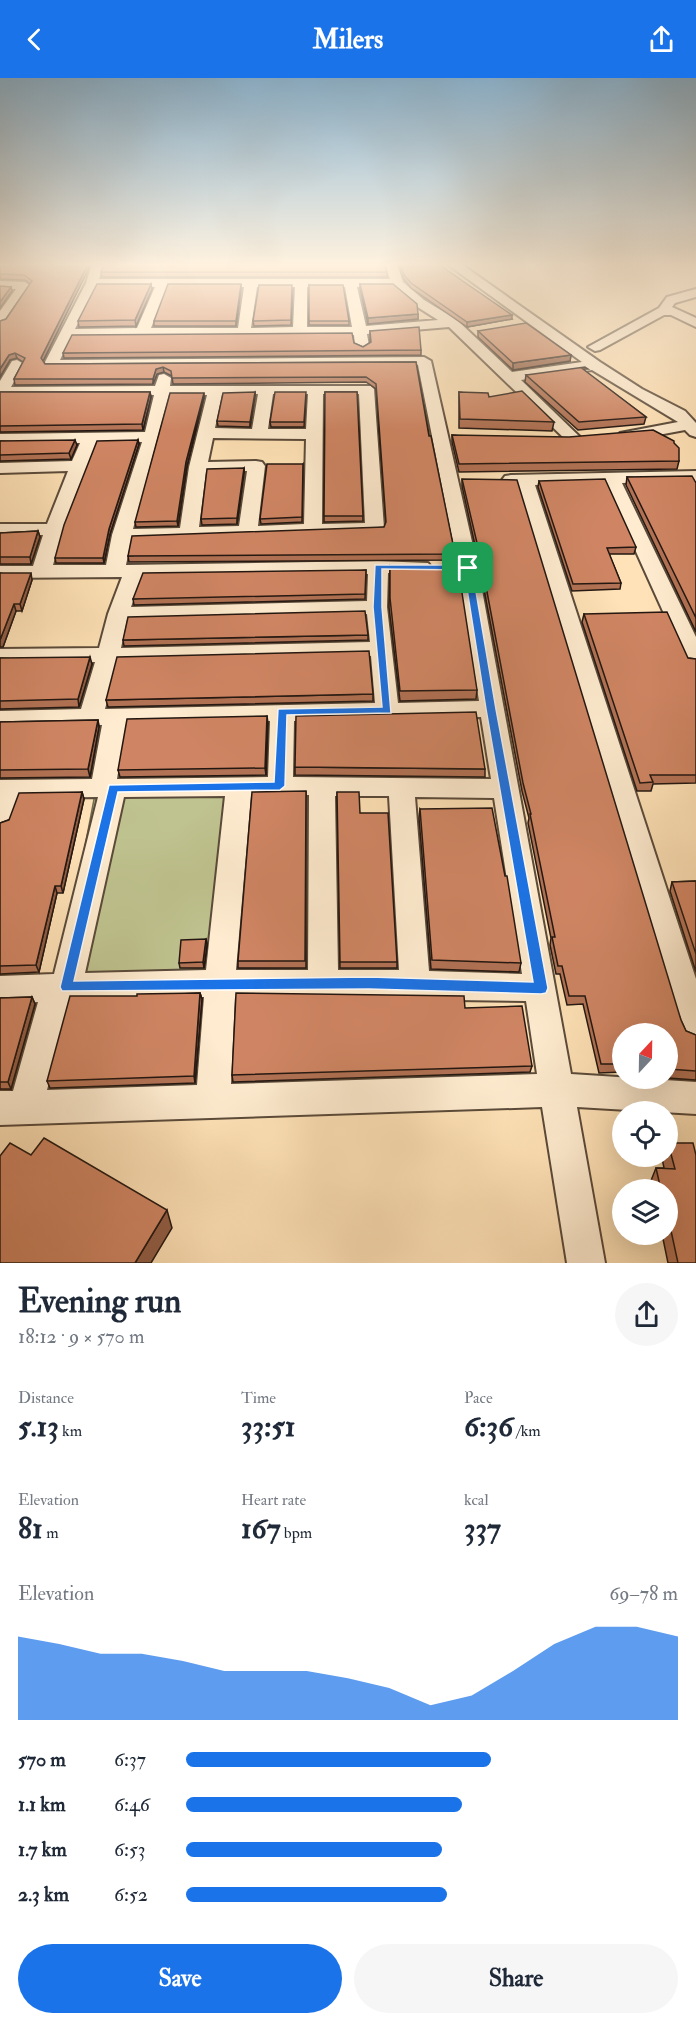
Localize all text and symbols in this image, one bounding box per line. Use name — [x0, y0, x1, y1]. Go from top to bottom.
icon: back — [18, 23, 51, 56]
text: Milers — [313, 23, 383, 56]
icon: share — [645, 23, 678, 56]
pin — [442, 542, 493, 593]
icon: arrive — [451, 551, 484, 584]
north arrow — [612, 1023, 678, 1089]
map controls — [612, 1023, 678, 1245]
button: locate — [612, 1101, 678, 1167]
button: layers — [612, 1179, 678, 1245]
text: Evening run — [18, 1281, 181, 1322]
button: share — [615, 1283, 678, 1346]
text: 18:12 · 9 × 570 m — [18, 1324, 144, 1349]
text: Distance — [18, 1388, 74, 1408]
text: Time — [241, 1388, 276, 1408]
text: Pace — [464, 1388, 493, 1408]
text: 5.13 — [18, 1408, 59, 1445]
text: 33:51 — [241, 1408, 295, 1445]
text: 6:36 — [464, 1408, 513, 1445]
text: km — [59, 1421, 82, 1441]
text: /km — [513, 1421, 541, 1441]
text: Elevation — [18, 1490, 79, 1510]
text: Heart rate — [241, 1490, 306, 1510]
text: kcal — [464, 1490, 489, 1510]
text: 81 — [18, 1510, 43, 1547]
text: 167 — [241, 1510, 280, 1547]
text: 337 — [464, 1510, 501, 1547]
text: m — [43, 1523, 59, 1543]
text: bpm — [280, 1523, 312, 1543]
text: Elevation — [18, 1581, 94, 1606]
text: 69–78 m — [609, 1581, 678, 1606]
text: 570 m — [18, 1747, 66, 1772]
text: 6:37 — [114, 1747, 146, 1772]
text: 1.1 km — [18, 1792, 65, 1817]
text: 6:46 — [114, 1792, 150, 1817]
text: 1.7 km — [18, 1837, 67, 1862]
text: 6:53 — [114, 1837, 146, 1862]
text: 2.3 km — [18, 1882, 69, 1907]
text: 6:52 — [114, 1882, 148, 1907]
button: Save — [18, 1944, 342, 2013]
button: Share — [354, 1944, 678, 2013]

